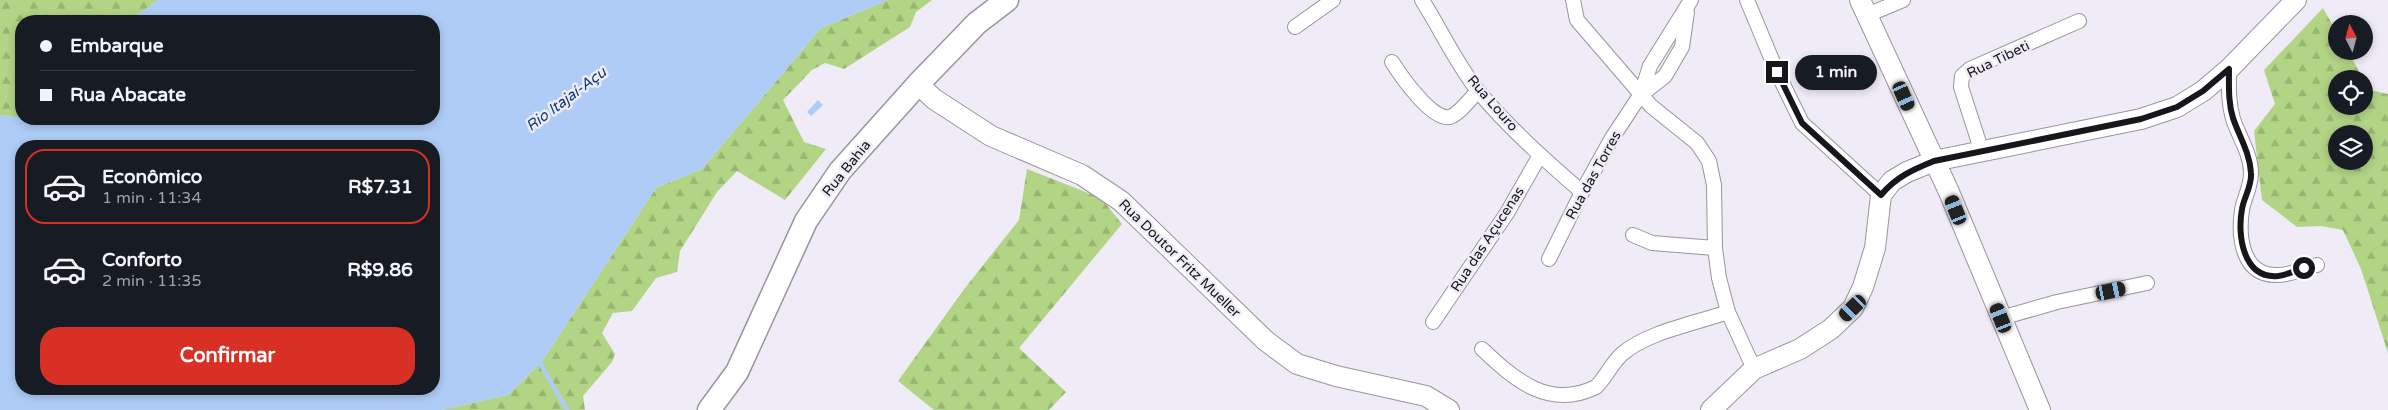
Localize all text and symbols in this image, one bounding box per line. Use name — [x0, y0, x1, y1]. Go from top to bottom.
north arrow — [2328, 15, 2372, 60]
map controls — [2328, 15, 2373, 170]
text: Embarque — [70, 35, 163, 57]
street label: Rua Tibeti — [1964, 37, 2032, 82]
callout: 1 min — [1794, 54, 1877, 90]
route end — [1766, 61, 1788, 83]
water label: Rio Itajaí-Açu — [522, 62, 610, 135]
text: 1 min — [1815, 62, 1857, 82]
button: locate — [2328, 70, 2373, 115]
street label: Rua Louro — [1464, 72, 1522, 135]
car — [1891, 79, 1916, 113]
text: Rua Abacate — [70, 84, 186, 106]
button: layers — [2328, 125, 2373, 170]
street label: Rua das Torres — [1562, 128, 1625, 222]
street label: Rua Bahia — [819, 137, 874, 200]
icon: car — [42, 164, 87, 209]
text: Econômico — [102, 166, 202, 188]
text: R$7.31 — [348, 176, 413, 198]
street label: Rua das Açucenas — [1447, 183, 1528, 295]
text: 1 min · 11:34 — [102, 188, 201, 208]
car — [1943, 193, 1968, 227]
street label: Rua Doutor Fritz Mueller — [1115, 196, 1245, 322]
icon: car — [42, 247, 87, 292]
text: Conforto — [102, 249, 182, 271]
route start — [2293, 257, 2315, 279]
text: R$9.86 — [347, 259, 413, 281]
text: 2 min · 11:35 — [102, 271, 201, 291]
car — [2094, 281, 2127, 301]
car — [1837, 292, 1869, 324]
car — [1988, 301, 2013, 335]
button: Confirmar — [40, 327, 415, 385]

